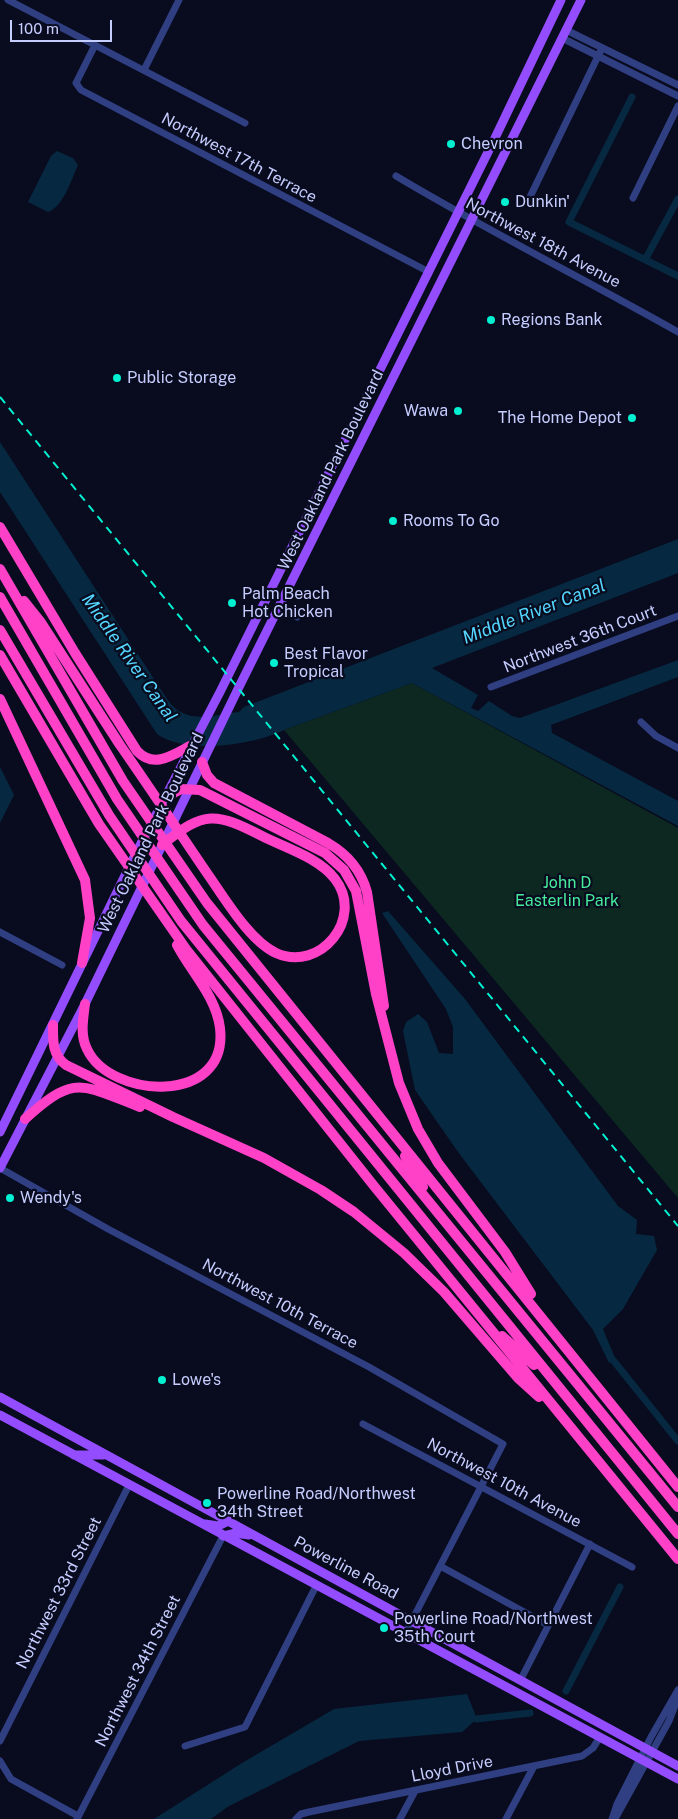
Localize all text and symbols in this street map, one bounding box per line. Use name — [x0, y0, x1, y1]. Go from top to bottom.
scale bar — [12, 10, 115, 42]
text: 100 m — [18, 20, 59, 37]
street label: Northwest 17th Terrace — [158, 109, 320, 207]
place label: Chevron — [461, 134, 523, 154]
marker: Chevron — [445, 138, 457, 150]
place label: Dunkin' — [515, 192, 570, 212]
street label: Northwest 18th Avenue — [462, 194, 624, 292]
marker: Dunkin' — [499, 196, 511, 208]
place label: Regions Bank — [501, 310, 602, 330]
marker: Regions Bank — [485, 314, 497, 326]
street label: West Oakland Park Boulevard — [274, 367, 388, 573]
place label: Public Storage — [127, 368, 236, 388]
marker: Public Storage — [111, 372, 123, 384]
place label: Wawa — [404, 401, 448, 421]
marker: Wawa — [452, 405, 464, 417]
place label: The Home Depot — [498, 408, 622, 428]
marker: The Home Depot — [626, 412, 638, 424]
place label: Rooms To Go — [403, 511, 499, 531]
marker: Rooms To Go — [387, 515, 399, 527]
water label: Middle River Canal — [459, 575, 609, 649]
place label: Palm Beach Hot Chicken — [242, 584, 333, 622]
water label: Middle River Canal — [77, 590, 181, 726]
marker: Palm Beach Hot Chicken — [226, 597, 238, 609]
street label: Northwest 36th Court — [501, 601, 659, 677]
place label: Best Flavor Tropical — [284, 644, 368, 682]
marker: Best Flavor Tropical — [268, 657, 280, 669]
street label: West Oakland Park Boulevard — [94, 730, 208, 936]
park label: John D Easterlin Park — [515, 873, 619, 911]
place label: Wendy's — [20, 1188, 82, 1208]
marker: Wendy's — [4, 1192, 16, 1204]
street label: Northwest 10th Terrace — [199, 1255, 361, 1353]
place label: Lowe's — [172, 1370, 221, 1390]
marker: Lowe's — [156, 1374, 168, 1386]
street label: Northwest 10th Avenue — [423, 1434, 585, 1532]
place label: Powerline Road/Northwest 34th Street — [217, 1484, 416, 1522]
marker: Powerline Road/Northwest 34th Street — [201, 1497, 213, 1509]
street label: Northwest 33rd Street — [12, 1514, 106, 1672]
street label: Powerline Road — [290, 1532, 402, 1604]
street label: Northwest 34th Street — [91, 1592, 185, 1750]
place label: Powerline Road/Northwest 35th Court — [394, 1609, 593, 1647]
marker: Powerline Road/Northwest 35th Court — [378, 1622, 390, 1634]
street label: Lloyd Drive — [410, 1752, 494, 1786]

